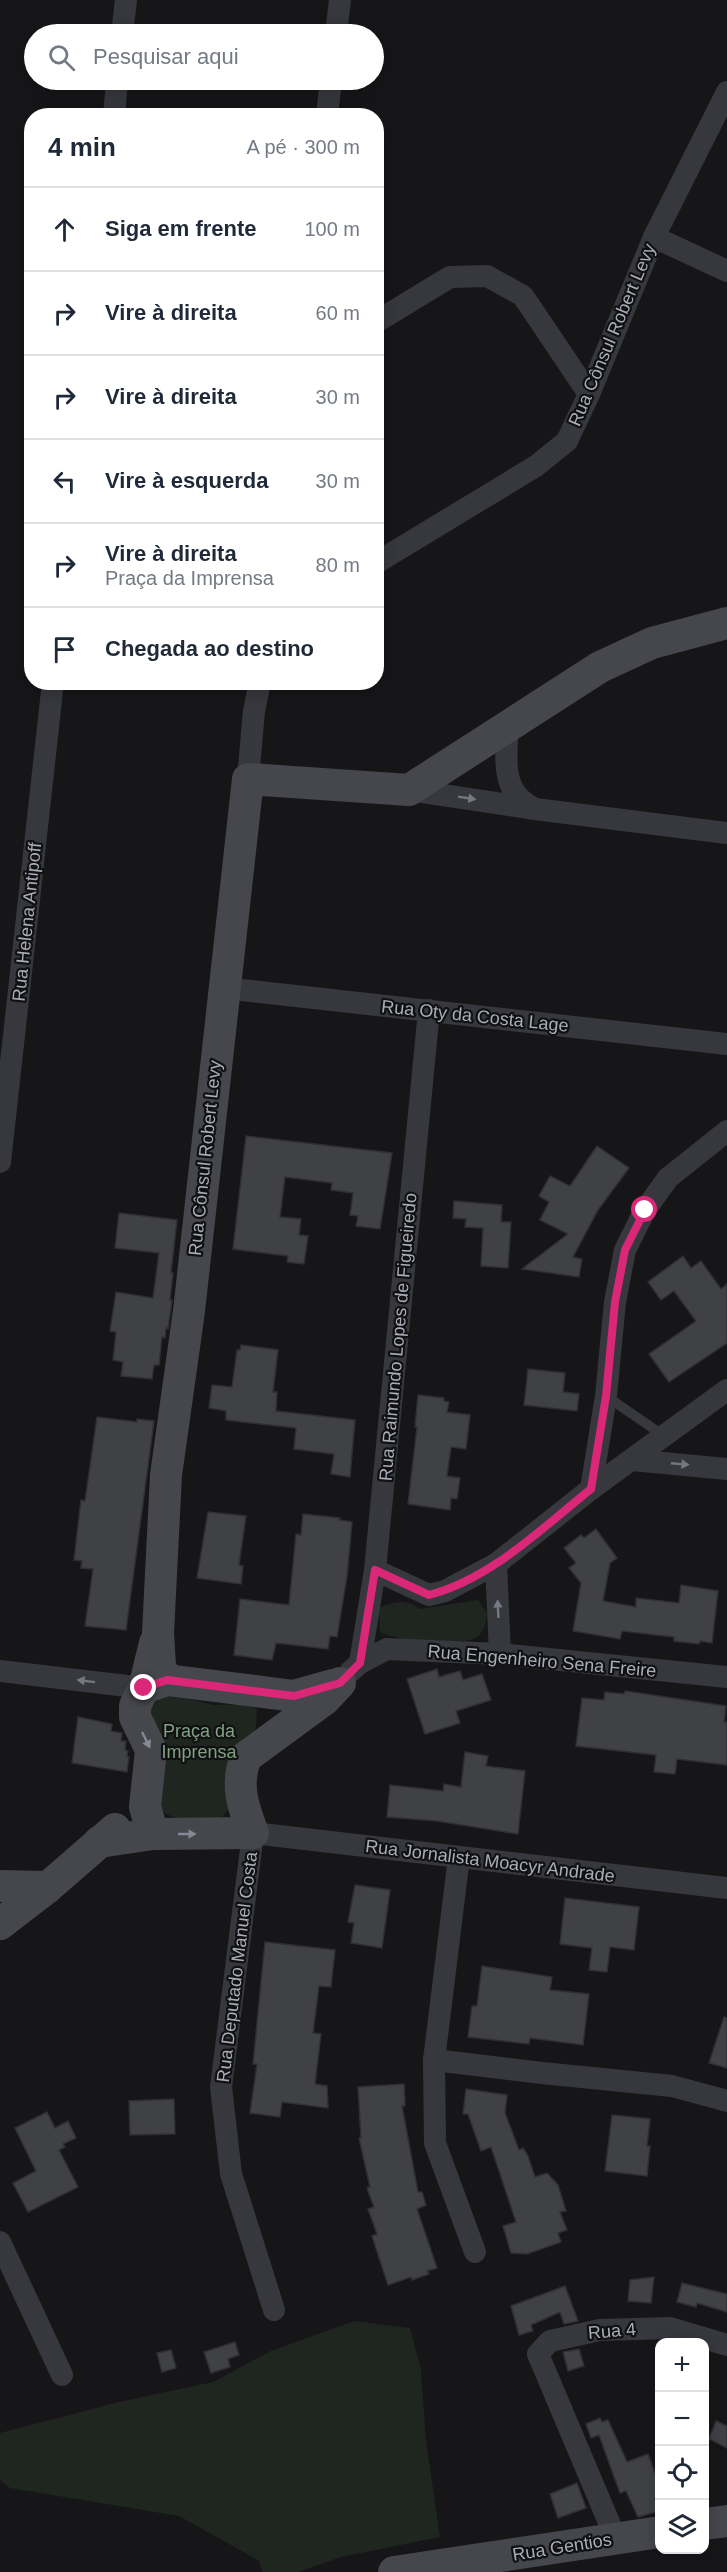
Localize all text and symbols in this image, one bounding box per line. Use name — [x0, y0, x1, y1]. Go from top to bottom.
search box — [24, 24, 384, 90]
icon: search — [45, 41, 78, 74]
text: Pesquisar aqui — [93, 44, 239, 69]
text: 4 min — [48, 132, 116, 162]
text: A pé · 300 m — [247, 136, 360, 158]
icon: ahead — [48, 213, 81, 246]
text: Siga em frente — [105, 216, 257, 241]
text: 100 m — [304, 218, 360, 240]
street label: Rua Cônsul Robert Levy — [564, 241, 660, 429]
icon: right — [48, 297, 81, 330]
text: Vire à direita — [105, 300, 237, 325]
text: 60 m — [316, 302, 360, 324]
icon: right — [48, 381, 81, 414]
text: Vire à direita — [105, 384, 237, 409]
text: 30 m — [316, 386, 360, 408]
icon: left — [48, 465, 81, 498]
text: Vire à esquerda — [105, 468, 268, 493]
text: 30 m — [316, 470, 360, 492]
text: Vire à direita — [105, 541, 237, 566]
icon: right — [48, 549, 81, 582]
text: 80 m — [316, 554, 360, 576]
text: Praça da Imprensa — [105, 567, 274, 589]
icon: arrive — [48, 633, 81, 666]
text: Chegada ao destino — [105, 636, 314, 661]
one-way arrow — [458, 794, 477, 803]
street label: Rua Helena Antipoff — [9, 841, 45, 1003]
street label: Rua Oty da Costa Lage — [380, 996, 570, 1036]
street label: Rua Cônsul Robert Levy — [185, 1059, 225, 1257]
street label: Rua Raimundo Lopes de Figueiredo — [375, 1192, 421, 1482]
route start — [631, 1196, 657, 1222]
one-way arrow — [670, 1459, 689, 1469]
one-way arrow — [493, 1600, 502, 1619]
street label: Rua Engenheiro Sena Freire — [427, 1641, 657, 1681]
route end — [130, 1674, 156, 1700]
one-way arrow — [77, 1677, 96, 1686]
park label: Praça da Imprensa — [161, 1721, 237, 1762]
one-way arrow — [141, 1731, 151, 1749]
one-way arrow — [178, 1829, 197, 1839]
street label: Rua Jornalista Moacyr Andrade — [364, 1836, 616, 1886]
street label: Rua Deputado Manuel Costa — [213, 1850, 261, 2083]
street label: Rua 4 — [587, 2319, 637, 2343]
map controls — [655, 2338, 709, 2554]
button: + — [655, 2338, 709, 2392]
button: − — [655, 2392, 709, 2446]
button: locate — [655, 2446, 709, 2500]
button: layers — [655, 2500, 709, 2554]
street label: Rua Gentios — [511, 2529, 613, 2565]

